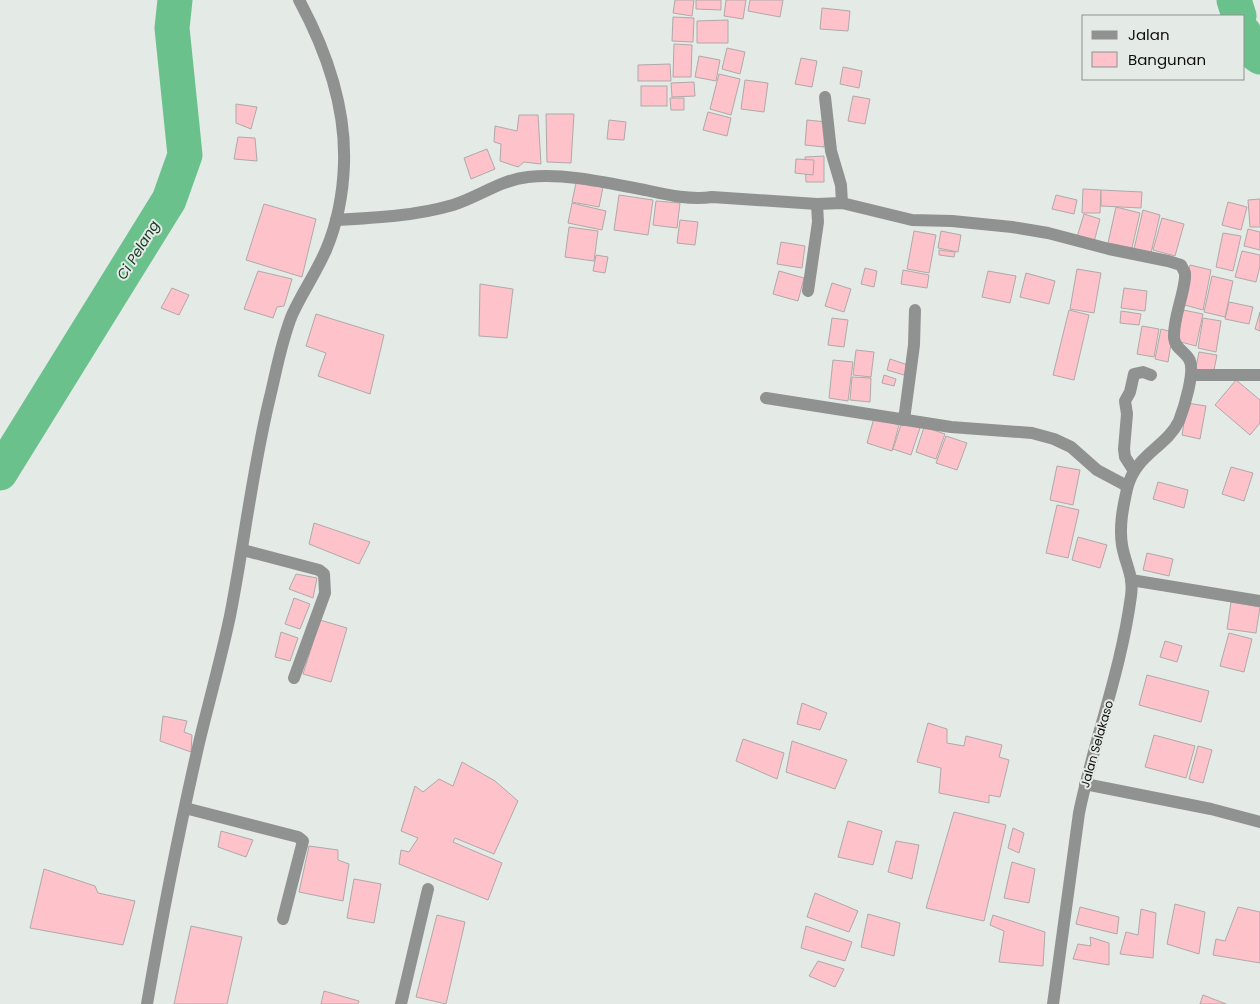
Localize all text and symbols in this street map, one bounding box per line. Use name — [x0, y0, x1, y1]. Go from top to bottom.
legend — [1082, 15, 1245, 80]
text: Jalan — [1128, 24, 1170, 45]
text: Bangunan — [1128, 49, 1206, 70]
water label: Ci Pelang — [112, 216, 164, 284]
street label: Jalan Selakaso — [1076, 698, 1117, 790]

